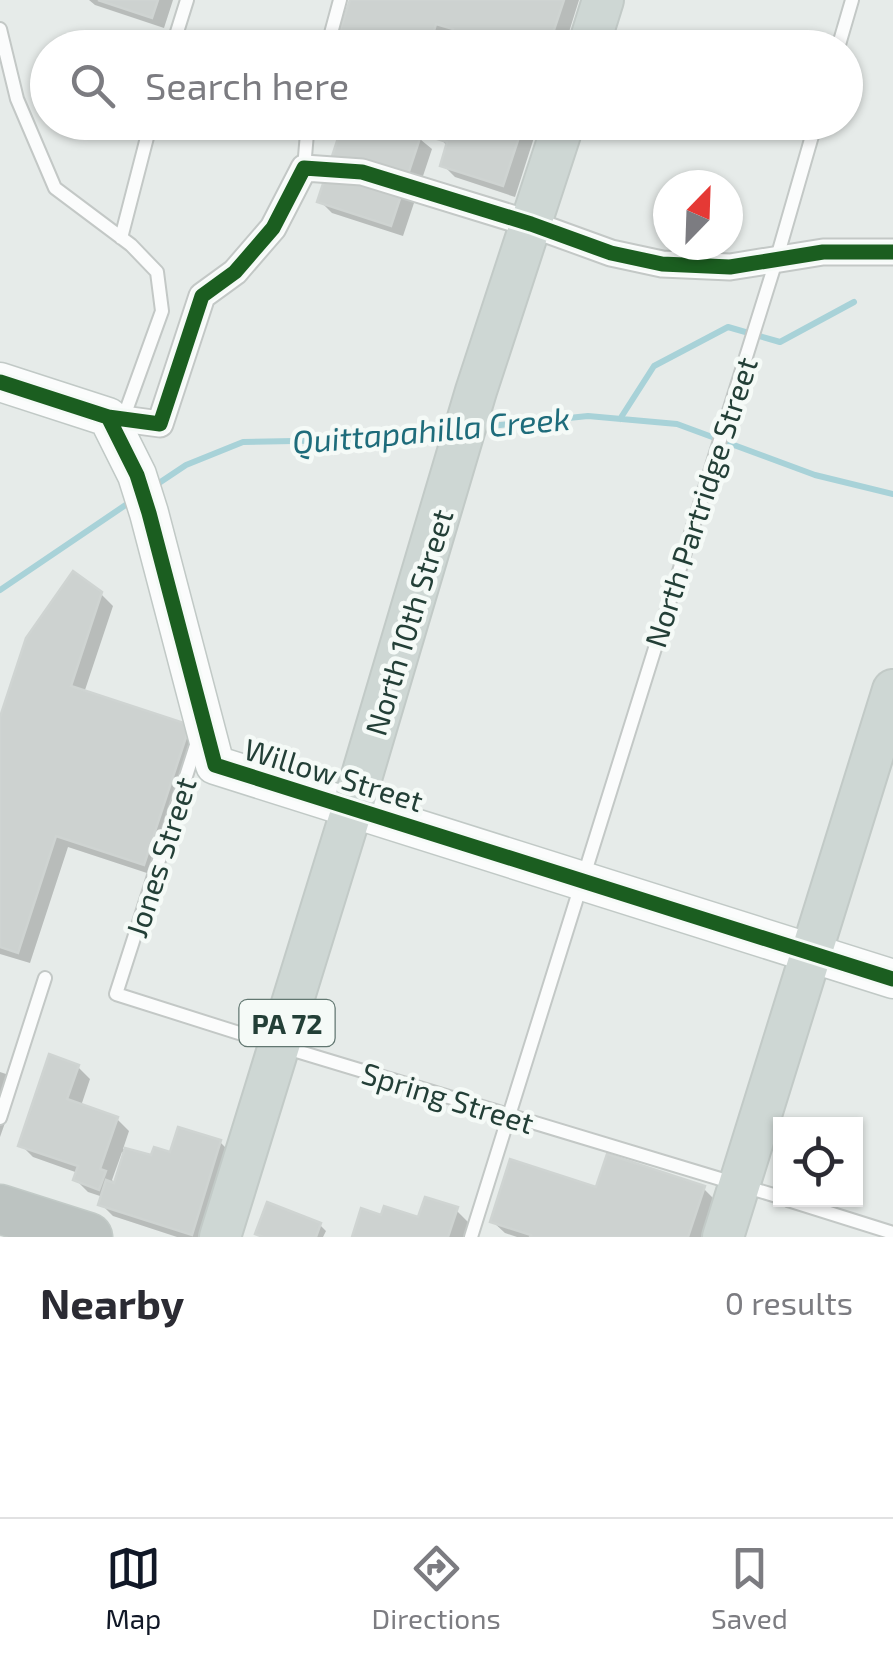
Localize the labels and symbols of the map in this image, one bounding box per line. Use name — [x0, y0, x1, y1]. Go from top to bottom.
north arrow — [653, 170, 743, 260]
street label: North Partridge Street — [636, 352, 764, 652]
water label: Quittapahilla Creek — [291, 398, 572, 461]
street label: North 10th Street — [356, 504, 460, 740]
street label: Willow Street — [240, 730, 428, 818]
street label: Jones Street — [117, 772, 203, 942]
road number: PA 72 — [240, 1000, 334, 1046]
street label: Spring Street — [358, 1054, 538, 1140]

